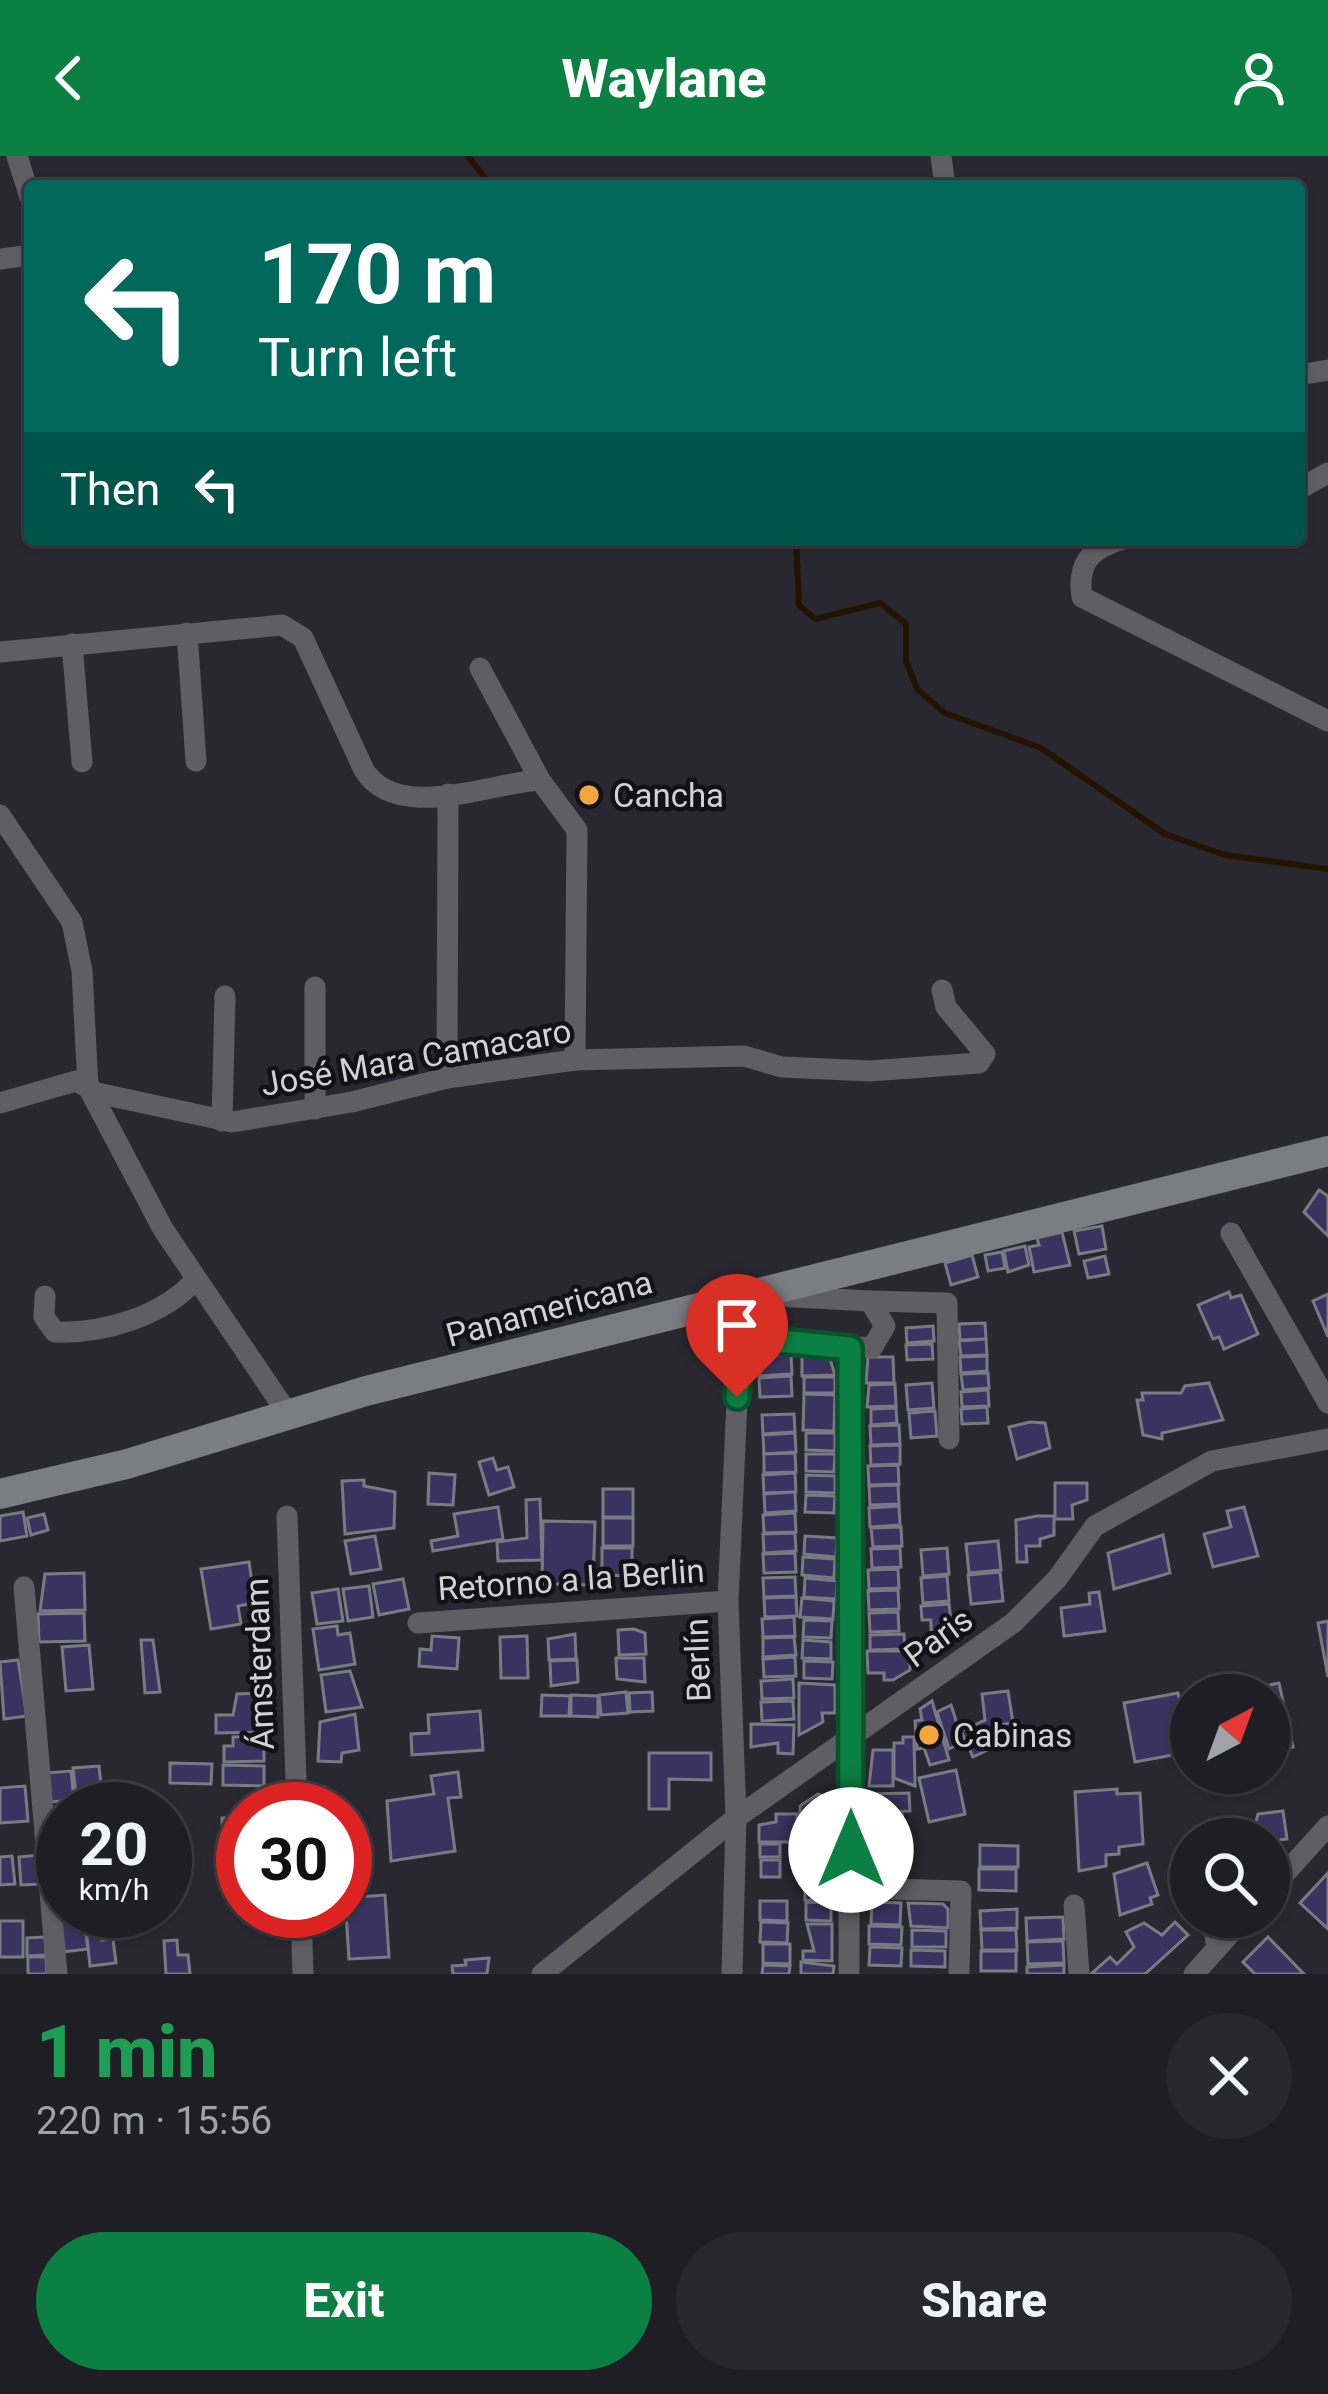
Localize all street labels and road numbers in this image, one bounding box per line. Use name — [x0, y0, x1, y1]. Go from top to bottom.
street label: José Mara Camacaro — [258, 1011, 574, 1104]
street label: Panamericana — [442, 1262, 656, 1355]
street label: Retorno a la Berlin — [436, 1551, 706, 1608]
street label: Ámsterdam — [237, 1577, 282, 1751]
street label: Paris — [897, 1600, 980, 1675]
street label: Berlín — [677, 1617, 718, 1702]

